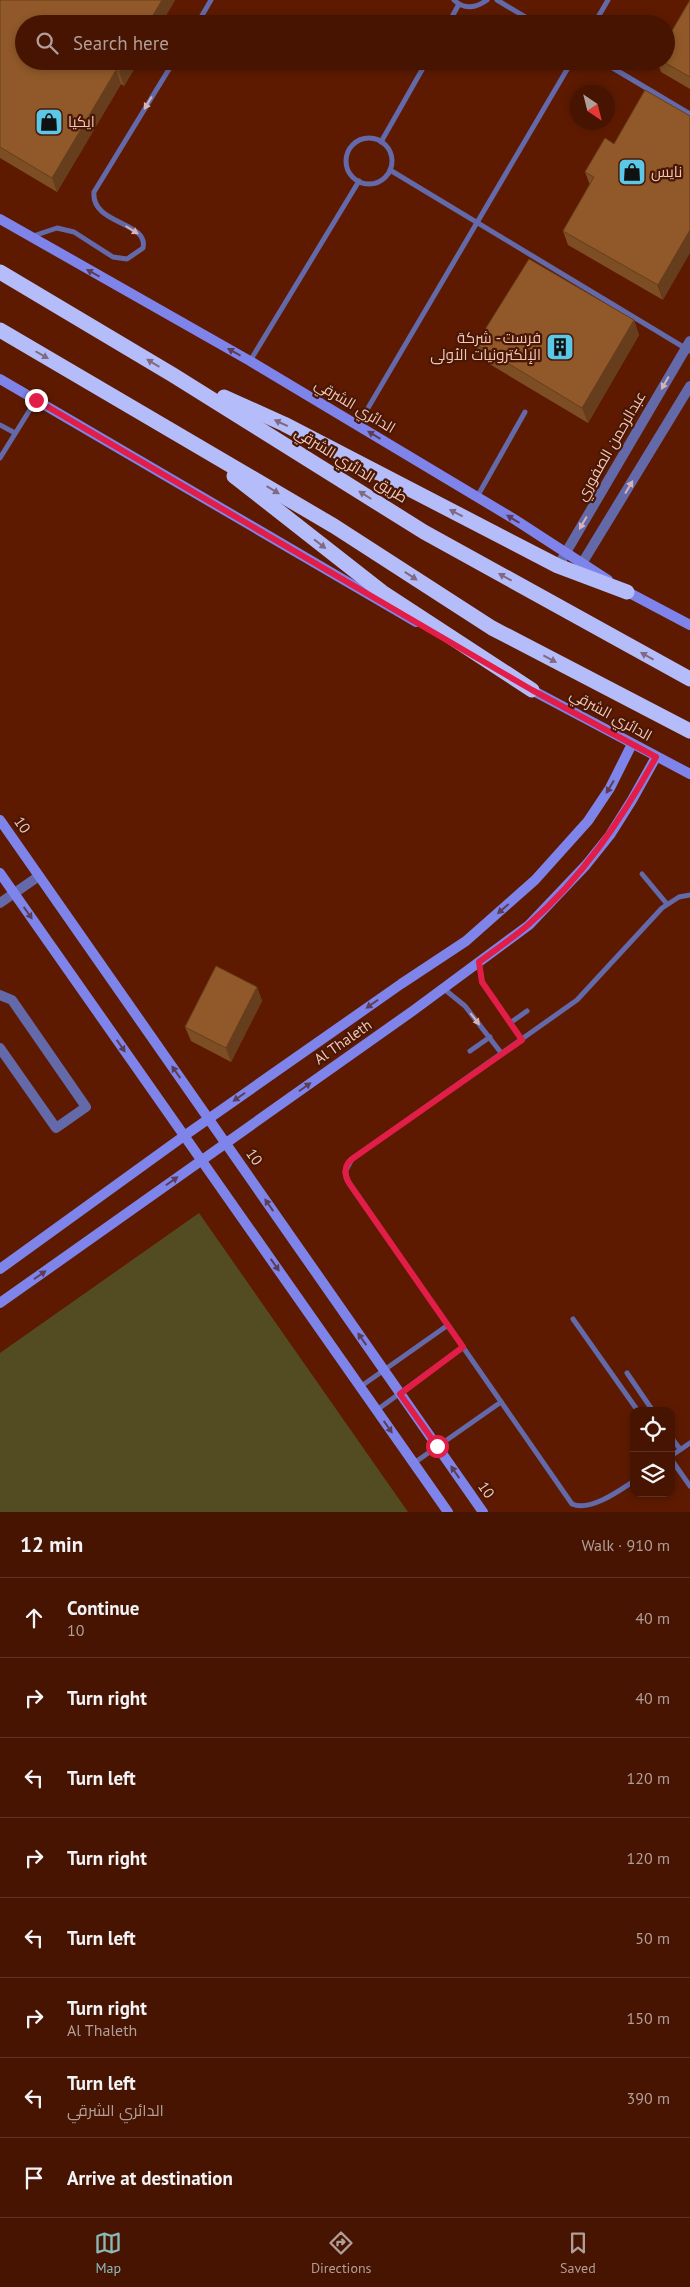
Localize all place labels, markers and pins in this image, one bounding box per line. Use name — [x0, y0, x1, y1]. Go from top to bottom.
shop icon: ايكيا — [34, 107, 64, 137]
place label: ايكيا — [68, 112, 95, 131]
shop icon: نايس — [617, 157, 647, 187]
place label: نايس — [651, 162, 682, 182]
place label: فرست - شركة الإلكترونيات الأولى — [430, 328, 541, 365]
building icon: فرست - شركة الإلكترونيات الأولى — [545, 332, 575, 362]

